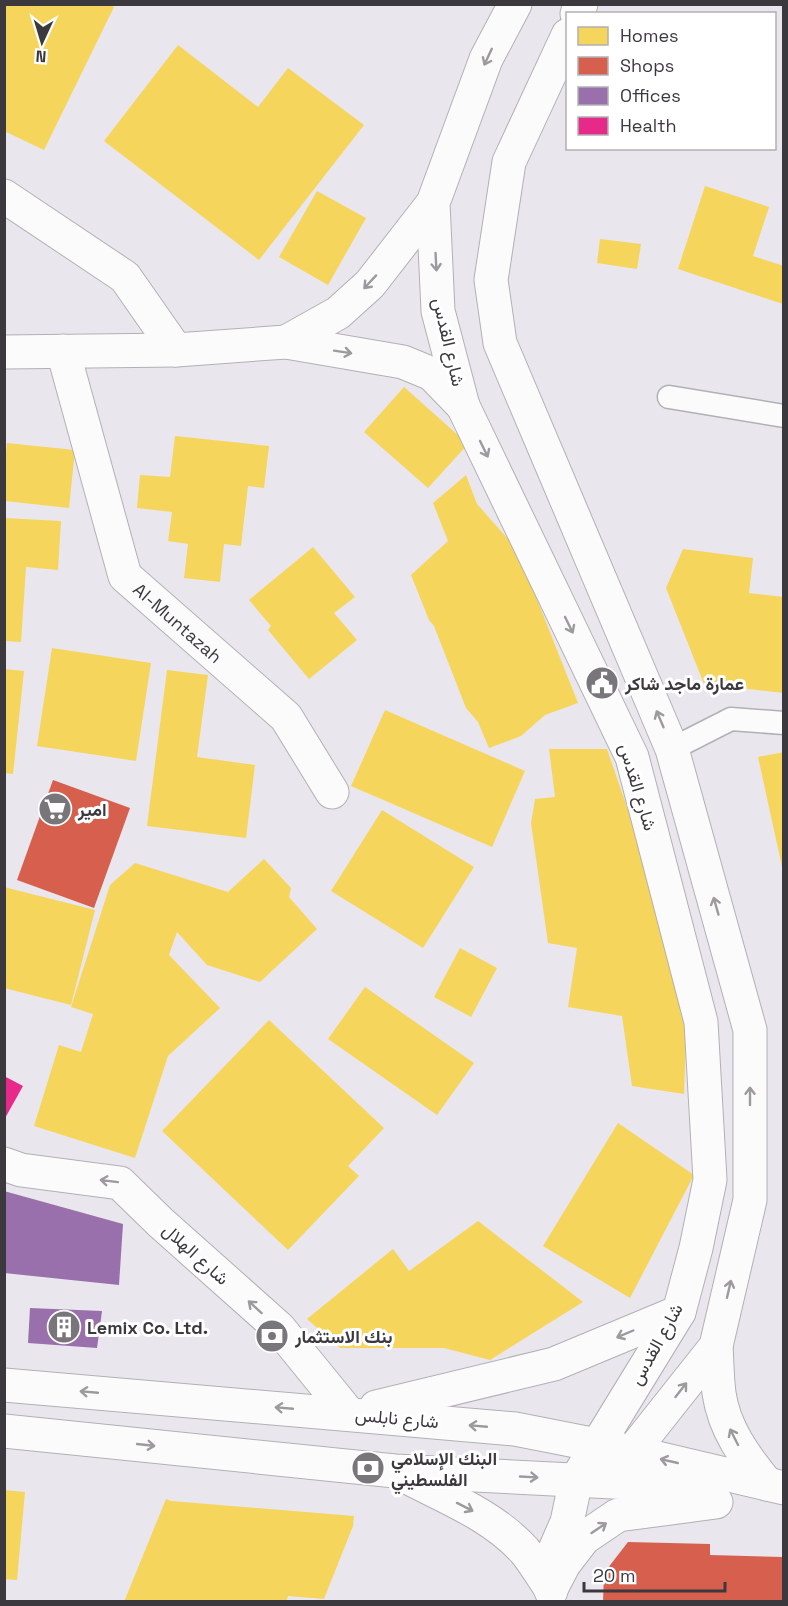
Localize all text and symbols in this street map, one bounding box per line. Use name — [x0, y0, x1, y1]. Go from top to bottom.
north arrow — [12, 12, 72, 72]
legend — [566, 12, 776, 150]
text: Homes — [620, 24, 679, 47]
text: N — [35, 46, 47, 67]
one-way arrow — [482, 47, 494, 65]
text: Shops — [620, 54, 674, 77]
text: Offices — [620, 84, 681, 107]
text: Health — [620, 114, 677, 137]
one-way arrow — [430, 252, 441, 272]
one-way arrow — [363, 275, 377, 290]
street label: شارع القدس — [427, 296, 470, 389]
one-way arrow — [333, 347, 353, 358]
one-way arrow — [479, 440, 491, 458]
street label: Al-Muntazah — [129, 577, 227, 668]
one-way arrow — [563, 615, 575, 633]
public building icon: عمارة ماجد شاكر — [584, 665, 620, 701]
place label: عمارة ماجد شاكر — [624, 672, 744, 695]
one-way arrow — [653, 711, 665, 729]
street label: شارع القدس — [613, 741, 662, 834]
supermarket icon: امير — [37, 791, 73, 827]
place label: امير — [77, 798, 107, 821]
one-way arrow — [710, 897, 721, 916]
one-way arrow — [744, 1087, 756, 1107]
one-way arrow — [100, 1176, 119, 1187]
street label: شارع الهلال — [157, 1218, 234, 1291]
one-way arrow — [724, 1279, 735, 1299]
street label: شارع القدس — [624, 1299, 689, 1389]
one-way arrow — [248, 1300, 263, 1314]
building icon: Lemix Co. Ltd. — [46, 1309, 82, 1345]
place label: Lemix Co. Ltd. — [87, 1316, 208, 1339]
bank icon: بنك الاستثمار — [254, 1318, 290, 1354]
place label: بنك الاستثمار — [294, 1325, 392, 1348]
one-way arrow — [616, 1329, 635, 1340]
one-way arrow — [675, 1382, 688, 1398]
one-way arrow — [80, 1386, 100, 1397]
one-way arrow — [274, 1402, 294, 1413]
street label: شارع نابلس — [354, 1403, 440, 1434]
one-way arrow — [468, 1420, 488, 1431]
one-way arrow — [728, 1428, 739, 1446]
one-way arrow — [136, 1440, 156, 1451]
place label: البنك الإسلامي الفلسطيني — [391, 1447, 497, 1495]
bank icon: البنك الإسلامي الفلسطيني — [350, 1450, 386, 1486]
one-way arrow — [660, 1455, 679, 1467]
one-way arrow — [518, 1472, 538, 1483]
one-way arrow — [456, 1502, 474, 1514]
one-way arrow — [591, 1522, 607, 1534]
scale bar — [584, 1555, 725, 1593]
text: 20 m — [593, 1564, 636, 1587]

